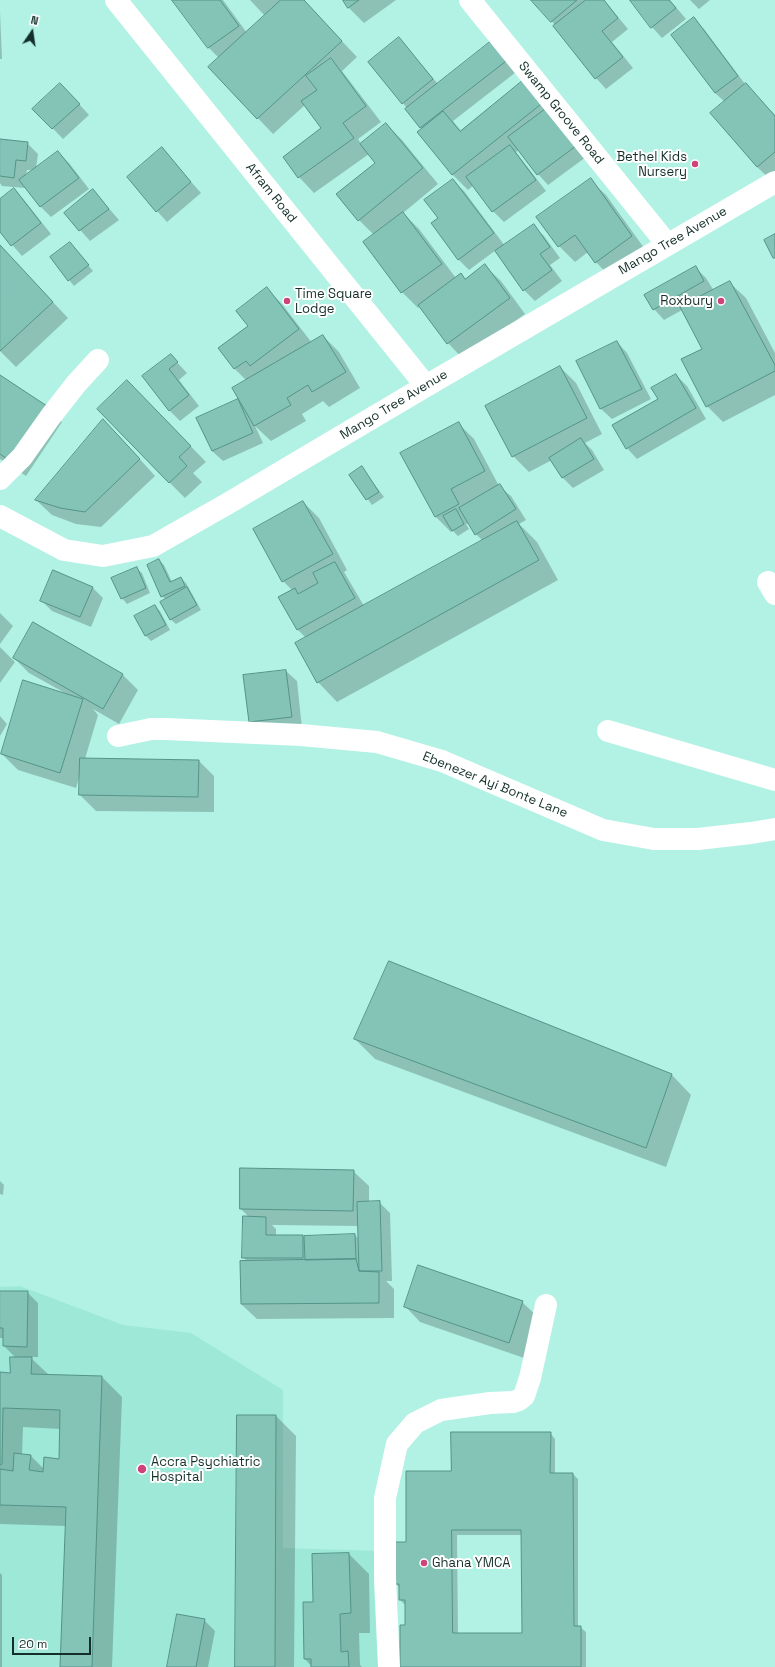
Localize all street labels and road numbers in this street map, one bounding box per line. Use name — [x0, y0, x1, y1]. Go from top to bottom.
street label: Swamp Groove Road — [515, 59, 607, 167]
street label: Afram Road — [242, 160, 300, 226]
street label: Mango Tree Avenue — [616, 204, 730, 278]
street label: Mango Tree Avenue — [338, 367, 450, 443]
street label: Ebenezer Ayi Bonte Lane — [420, 749, 570, 821]

